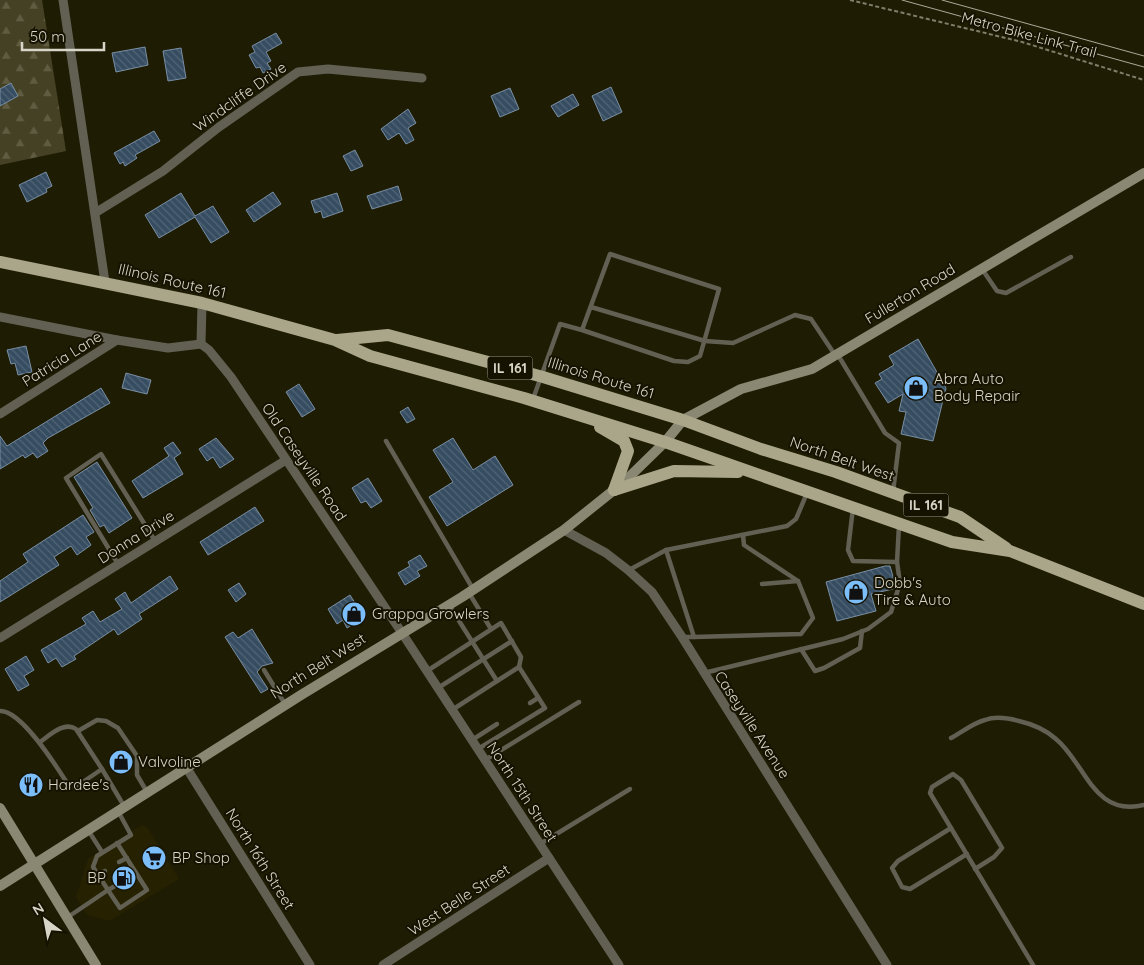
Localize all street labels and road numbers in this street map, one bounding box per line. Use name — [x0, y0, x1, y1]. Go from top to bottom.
street label: Metro Bike Link Trail — [959, 7, 1099, 62]
street label: Windcliffe Drive — [189, 57, 290, 136]
street label: Illinois Route 161 — [116, 259, 228, 302]
street label: Fullerton Road — [861, 259, 958, 328]
street label: Patricia Lane — [18, 327, 105, 391]
street label: Illinois Route 161 — [546, 352, 657, 403]
road number: IL 161 — [488, 356, 532, 379]
street label: Old Caseyville Road — [258, 399, 351, 524]
street label: North Belt West — [787, 432, 897, 485]
road number: IL 161 — [904, 494, 948, 516]
street label: Donna Drive — [94, 506, 177, 568]
street label: North Belt West — [266, 629, 369, 703]
street label: Caseyville Avenue — [711, 667, 794, 782]
street label: North 15th Street — [483, 738, 562, 845]
street label: North 16th Street — [222, 805, 299, 913]
street label: West Belle Street — [404, 860, 513, 940]

